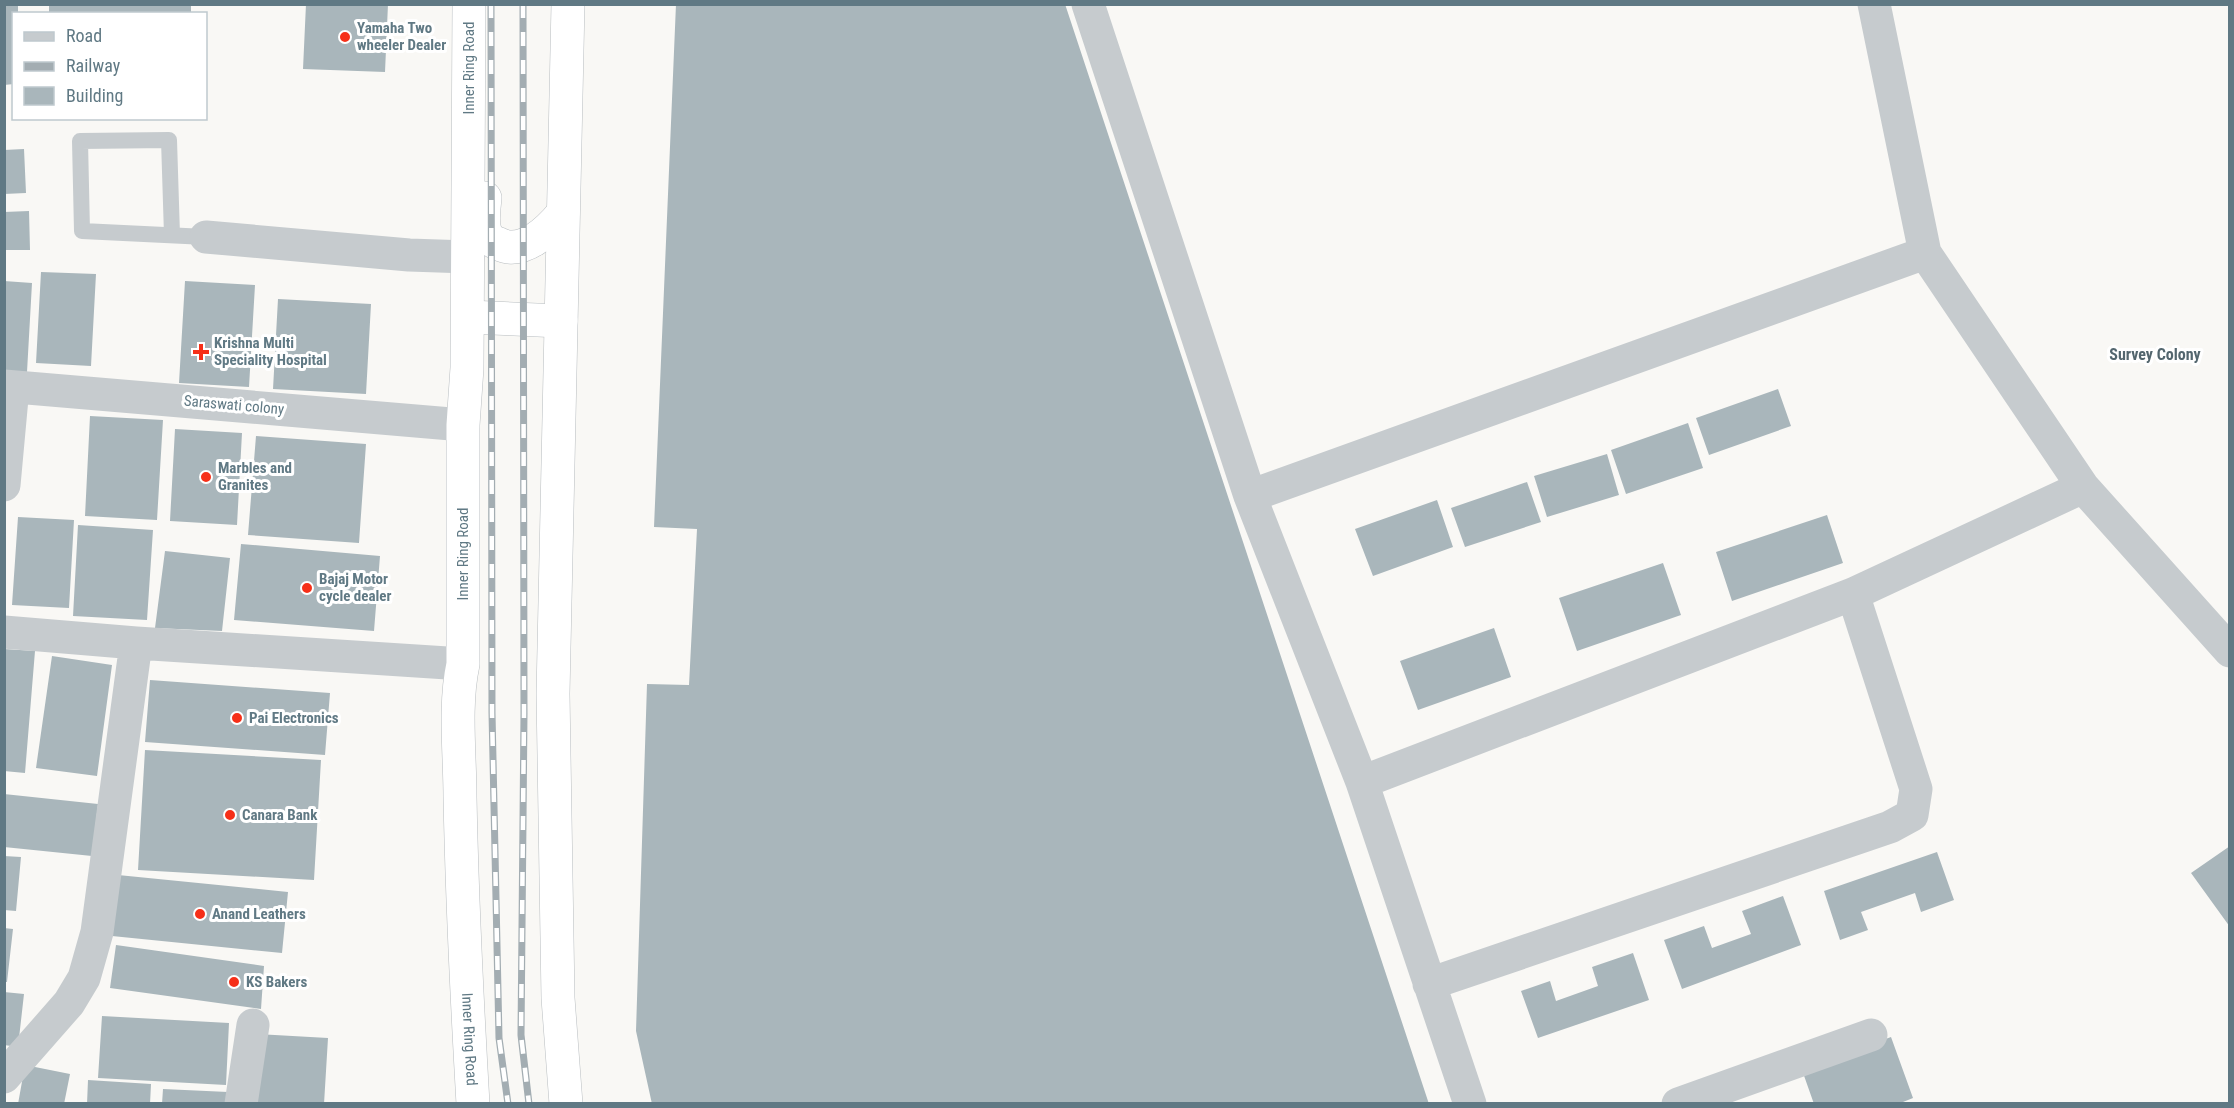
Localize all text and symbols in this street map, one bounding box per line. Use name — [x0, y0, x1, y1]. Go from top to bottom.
legend — [12, 12, 207, 120]
place label: Yamaha Two wheeler Dealer — [357, 19, 446, 54]
street label: Inner Ring Road — [460, 22, 478, 114]
text: Road — [66, 25, 102, 46]
marker: Yamaha Two wheeler Dealer — [338, 30, 352, 44]
text: Railway — [66, 55, 121, 76]
text: Building — [66, 85, 123, 106]
place label: Krishna Multi Speciality Hospital — [214, 334, 327, 369]
marker: Krishna Multi Speciality Hospital — [192, 343, 210, 361]
district label: Survey Colony — [2109, 345, 2201, 364]
street label: Saraswati colony — [183, 392, 285, 418]
place label: Marbles and Granites — [218, 459, 292, 494]
marker: Marbles and Granites — [199, 470, 213, 484]
street label: Inner Ring Road — [454, 508, 472, 600]
place label: Bajaj Motor cycle dealer — [319, 570, 391, 605]
marker: Bajaj Motor cycle dealer — [300, 581, 314, 595]
place label: Pai Electronics — [249, 709, 339, 727]
marker: Pai Electronics — [230, 711, 244, 725]
place label: Canara Bank — [242, 806, 318, 824]
marker: Canara Bank — [223, 808, 237, 822]
place label: Anand Leathers — [212, 905, 306, 923]
marker: Anand Leathers — [193, 907, 207, 921]
place label: KS Bakers — [246, 973, 307, 991]
marker: KS Bakers — [227, 975, 241, 989]
street label: Inner Ring Road — [458, 992, 481, 1086]

